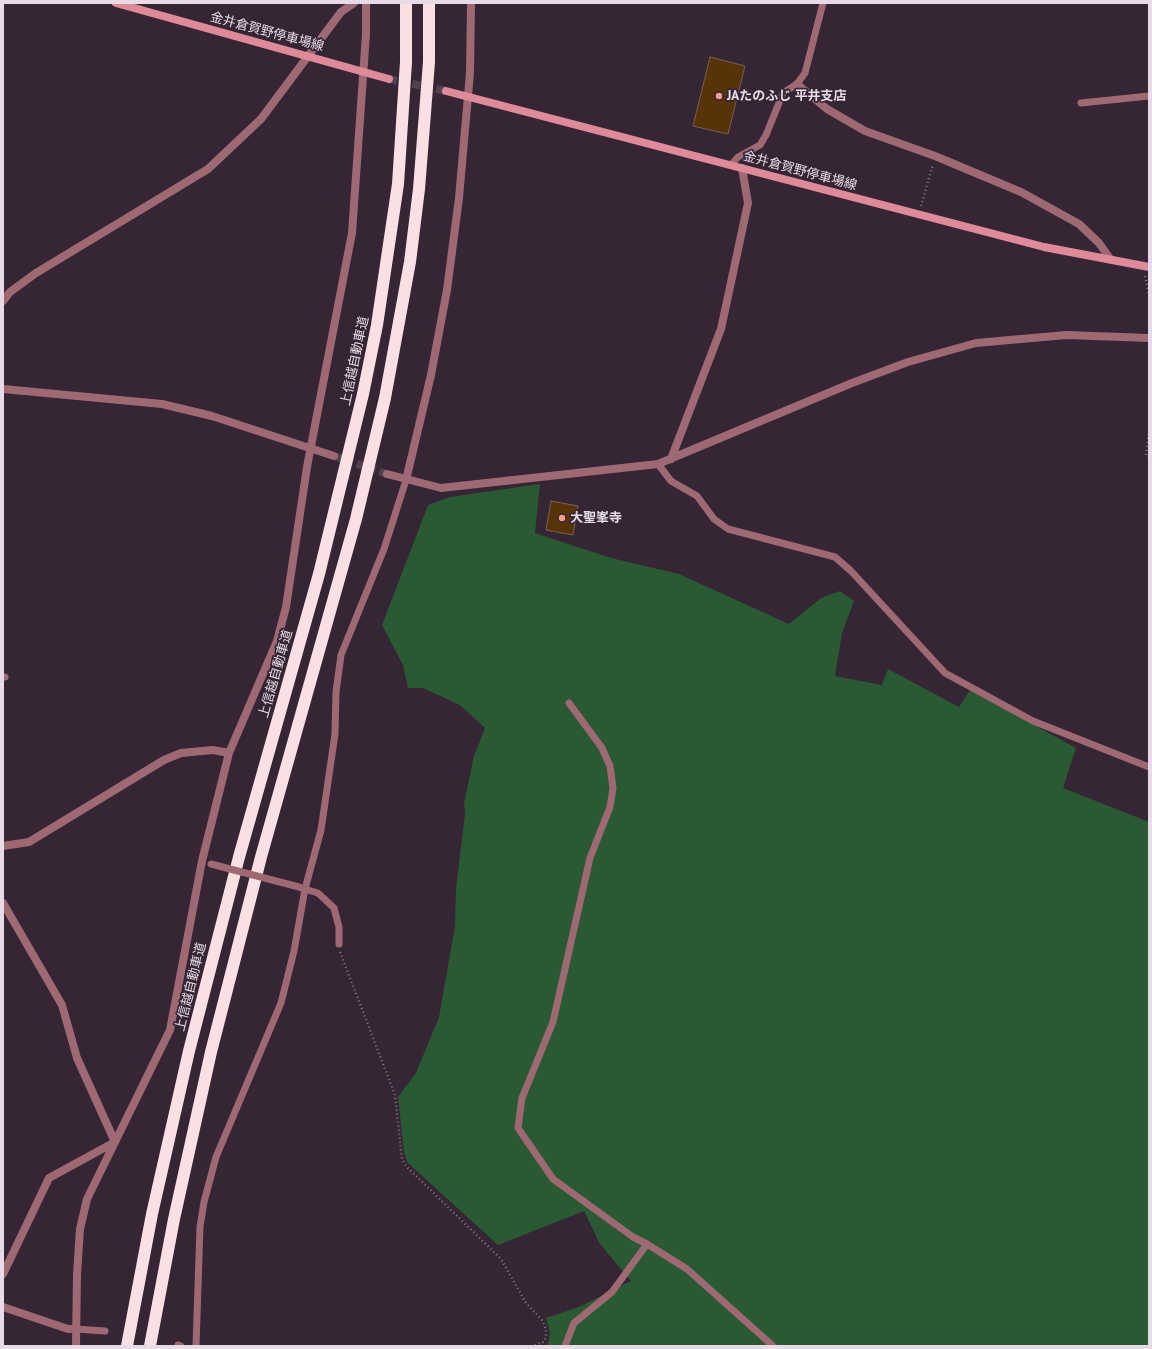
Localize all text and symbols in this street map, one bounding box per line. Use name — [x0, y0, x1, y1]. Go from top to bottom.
street label: 金井倉賀野停車場線 — [208, 9, 326, 55]
place label: JAたのふじ 平井支店 — [727, 88, 846, 104]
marker: JAたのふじ 平井支店 — [714, 91, 724, 101]
street label: 金井倉賀野停車場線 — [741, 148, 859, 194]
street label: 上信越自動車道 — [338, 315, 372, 407]
place label: 大聖峯寺 — [570, 510, 622, 526]
marker: 大聖峯寺 — [557, 513, 567, 523]
street label: 上信越自動車道 — [256, 628, 296, 720]
street label: 上信越自動車道 — [172, 941, 210, 1033]

